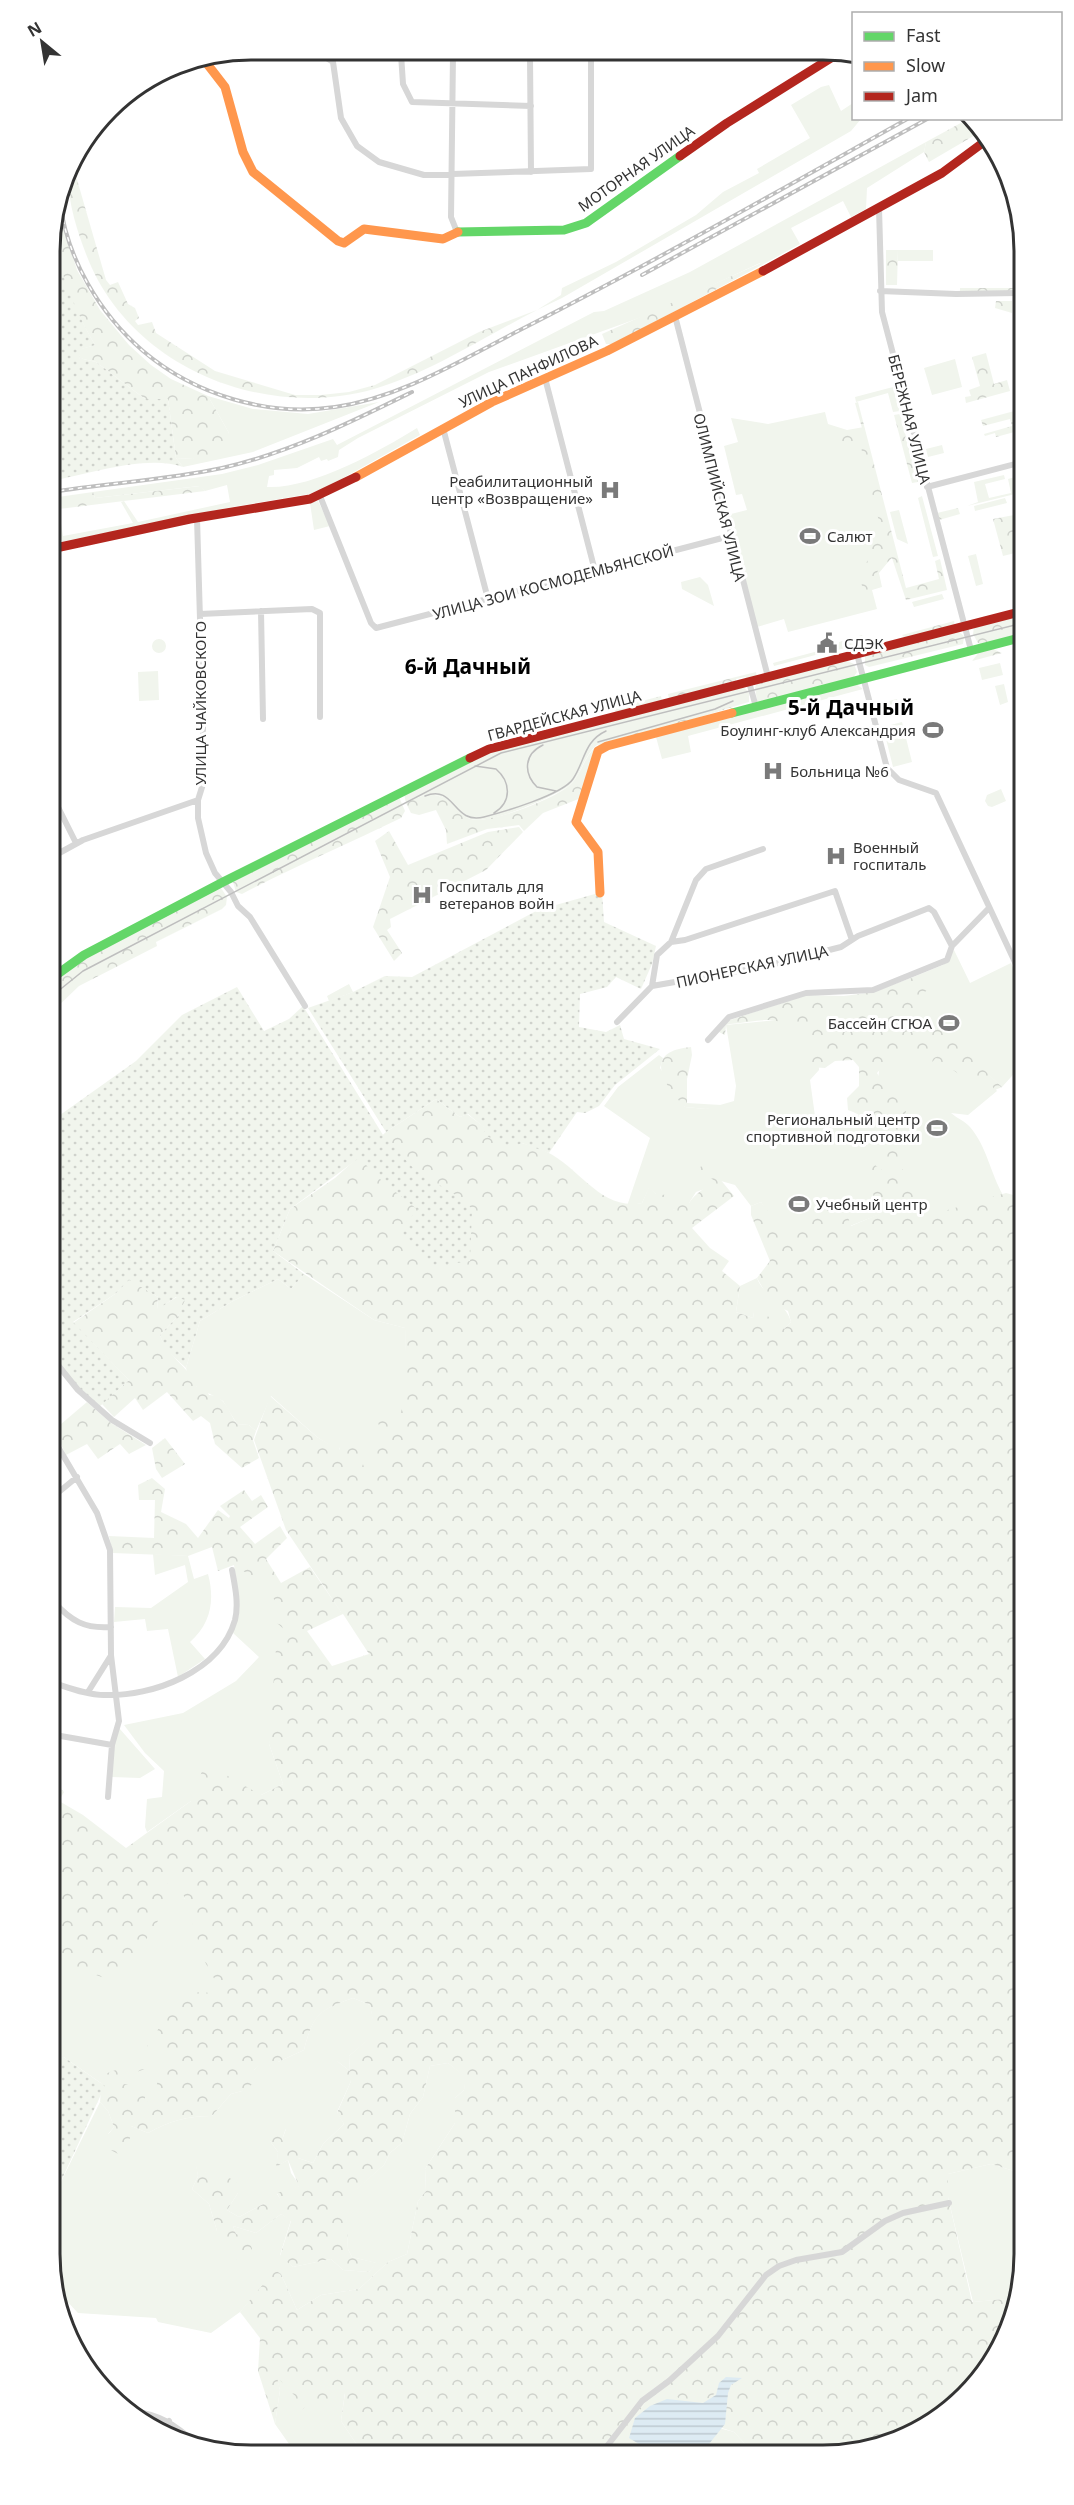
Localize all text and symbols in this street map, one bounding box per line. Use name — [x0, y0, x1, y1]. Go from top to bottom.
north arrow — [12, 12, 72, 72]
legend — [852, 12, 1062, 120]
text: N — [23, 16, 46, 42]
text: Fast — [906, 23, 941, 47]
text: Slow — [906, 53, 945, 77]
text: Jam — [904, 83, 938, 107]
street label: МОТОРНАЯ УЛИЦА — [574, 120, 699, 216]
street label: УЛИЦА ПАНФИЛОВА — [455, 330, 601, 412]
street label: БЕРЕЖНАЯ УЛИЦА — [884, 352, 936, 486]
street label: ОЛИМПИЙСКАЯ УЛИЦА — [689, 411, 751, 584]
place label: Реабилитационный центр «Возвращение» — [431, 471, 593, 508]
hospital icon: Реабилитационный центр «Возвращение» — [598, 478, 622, 502]
sports icon: Салют — [798, 524, 822, 548]
place label: Салют — [827, 526, 873, 546]
street label: УЛИЦА ЗОИ КОСМОДЕМЬЯНСКОЙ — [430, 540, 676, 624]
street label: УЛИЦА ЧАЙКОВСКОГО — [190, 621, 210, 785]
public building icon: СДЭК — [815, 631, 839, 655]
place label: СДЭК — [844, 633, 884, 653]
district label: 6-й Дачный — [405, 652, 531, 680]
street label: ГВАРДЕЙСКАЯ УЛИЦА — [485, 685, 643, 745]
district label: 5-й Дачный — [788, 693, 914, 721]
sports icon: Боулинг-клуб Александрия — [921, 718, 945, 742]
place label: Боулинг-клуб Александрия — [720, 720, 916, 740]
hospital icon: Больница №6 — [761, 759, 785, 783]
place label: Больница №6 — [790, 761, 889, 781]
place label: Военный госпиталь — [853, 837, 926, 874]
hospital icon: Военный госпиталь — [824, 844, 848, 868]
place label: Госпиталь для ветеранов войн — [439, 876, 555, 913]
hospital icon: Госпиталь для ветеранов войн — [410, 883, 434, 907]
street label: ПИОНЕРСКАЯ УЛИЦА — [674, 940, 830, 992]
sports icon: Бассейн СГЮА — [937, 1011, 961, 1035]
place label: Бассейн СГЮА — [828, 1013, 932, 1033]
place label: Региональный центр спортивной подготовки — [746, 1109, 920, 1146]
sports icon: Региональный центр спортивной подготовки — [925, 1116, 949, 1140]
sports icon: Учебный центр — [787, 1192, 811, 1216]
place label: Учебный центр — [816, 1194, 928, 1214]

